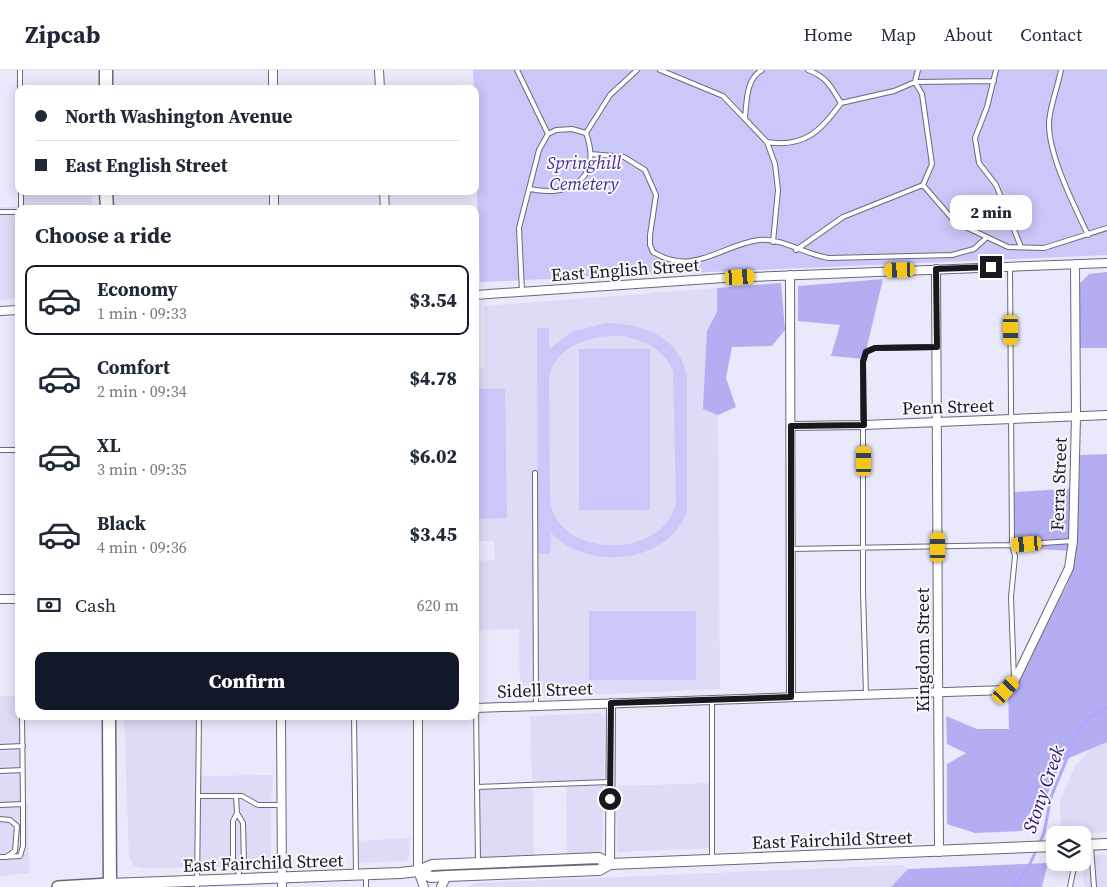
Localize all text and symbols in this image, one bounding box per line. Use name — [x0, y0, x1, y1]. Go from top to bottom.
text: Zipcab — [25, 18, 100, 51]
text: Home — [804, 22, 853, 47]
text: Map — [881, 22, 916, 47]
text: About — [944, 22, 992, 47]
text: Contact — [1020, 22, 1082, 47]
text: North Washington Avenue — [65, 103, 292, 129]
park label: Springhill Cemetery — [547, 150, 621, 196]
text: East English Street — [65, 152, 227, 178]
callout: 2 min — [950, 194, 1032, 230]
text: 2 min — [970, 201, 1012, 223]
text: Choose a ride — [35, 220, 172, 250]
street label: East English Street — [550, 252, 700, 287]
route end — [980, 256, 1002, 278]
car — [884, 262, 915, 278]
car — [724, 269, 755, 285]
text: Economy — [97, 276, 178, 302]
icon: car — [37, 278, 82, 323]
text: $3.54 — [409, 287, 457, 313]
text: 1 min · 09:33 — [97, 302, 187, 324]
car — [1003, 315, 1018, 345]
text: Comfort — [97, 354, 170, 380]
icon: car — [37, 356, 82, 401]
text: $4.78 — [409, 365, 457, 391]
text: 2 min · 09:34 — [97, 380, 187, 402]
street label: Penn Street — [902, 392, 995, 421]
text: XL — [97, 432, 120, 458]
icon: car — [37, 434, 82, 479]
street label: Ferra Street — [1044, 437, 1073, 531]
text: $6.02 — [409, 443, 457, 469]
car — [856, 446, 871, 476]
text: 3 min · 09:35 — [97, 458, 187, 480]
text: Black — [97, 510, 146, 536]
icon: car — [37, 512, 82, 557]
text: $3.45 — [409, 521, 457, 547]
car — [930, 532, 945, 562]
car — [1011, 535, 1042, 553]
text: 4 min · 09:36 — [97, 536, 187, 558]
street label: Kingdom Street — [910, 588, 935, 712]
icon: cash — [35, 591, 63, 619]
text: Cash — [75, 592, 116, 618]
text: 620 m — [417, 594, 459, 616]
button: Confirm — [35, 652, 459, 710]
car — [990, 674, 1021, 706]
street label: Sidell Street — [497, 675, 593, 704]
water label: Stony Creek — [1016, 742, 1070, 836]
route start — [599, 788, 621, 810]
street label: East Fairchild Street — [751, 824, 913, 855]
map controls — [1046, 826, 1091, 871]
button: layers — [1046, 826, 1091, 871]
street label: East Fairchild Street — [182, 847, 344, 878]

